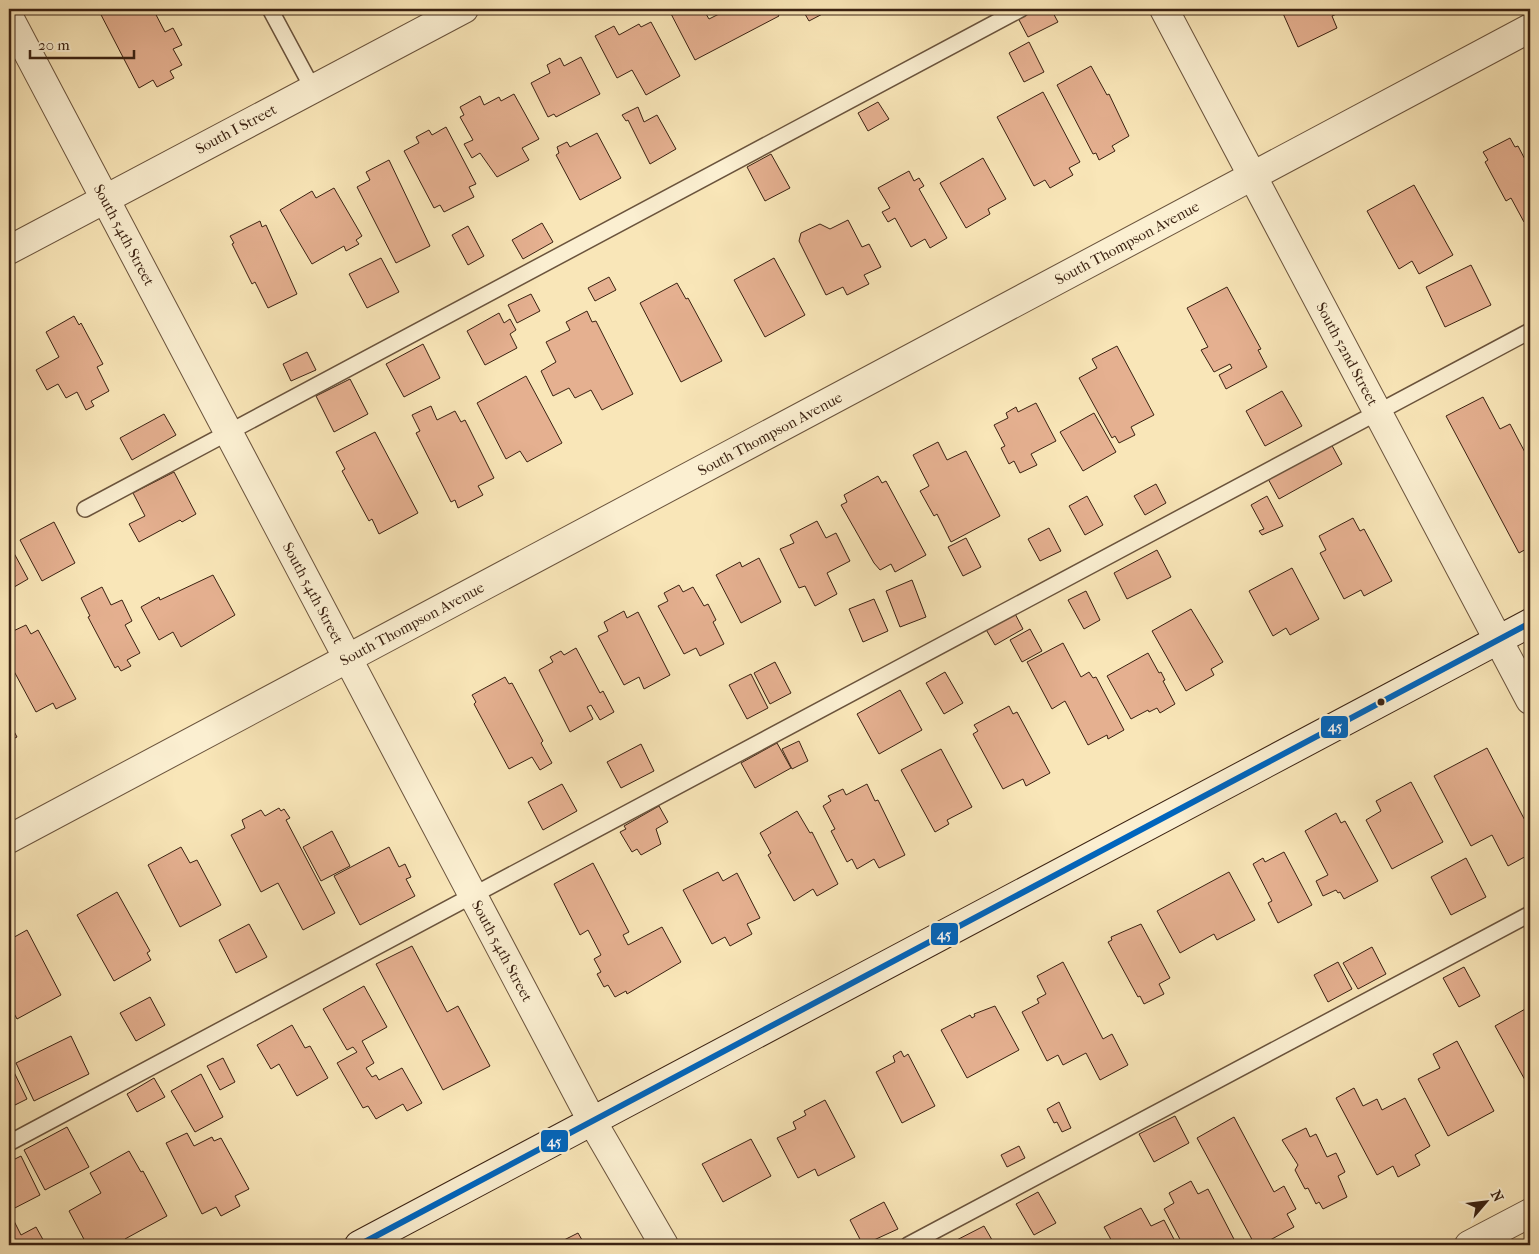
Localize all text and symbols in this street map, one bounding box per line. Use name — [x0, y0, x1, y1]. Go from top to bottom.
scale bar — [30, 28, 134, 60]
text: 20 m — [38, 36, 70, 54]
street label: South I Street — [192, 100, 280, 158]
street label: South 54th Street — [90, 181, 159, 289]
street label: South Thompson Avenue — [1052, 197, 1203, 289]
street label: South 52nd Street — [1312, 299, 1382, 409]
street label: South Thompson Avenue — [695, 388, 846, 480]
street label: South 54th Street — [279, 539, 348, 647]
street label: South Thompson Avenue — [337, 578, 488, 670]
unlabelled marker — [1376, 697, 1386, 707]
line badge: 45 — [1320, 715, 1349, 739]
text: 45 — [1327, 718, 1342, 735]
street label: South 54th Street — [468, 897, 537, 1005]
line badge: 45 — [930, 922, 959, 946]
text: 45 — [936, 926, 951, 943]
line badge: 45 — [540, 1129, 569, 1153]
text: 45 — [546, 1133, 561, 1150]
north arrow — [1462, 1176, 1512, 1226]
text: N — [1487, 1187, 1507, 1205]

